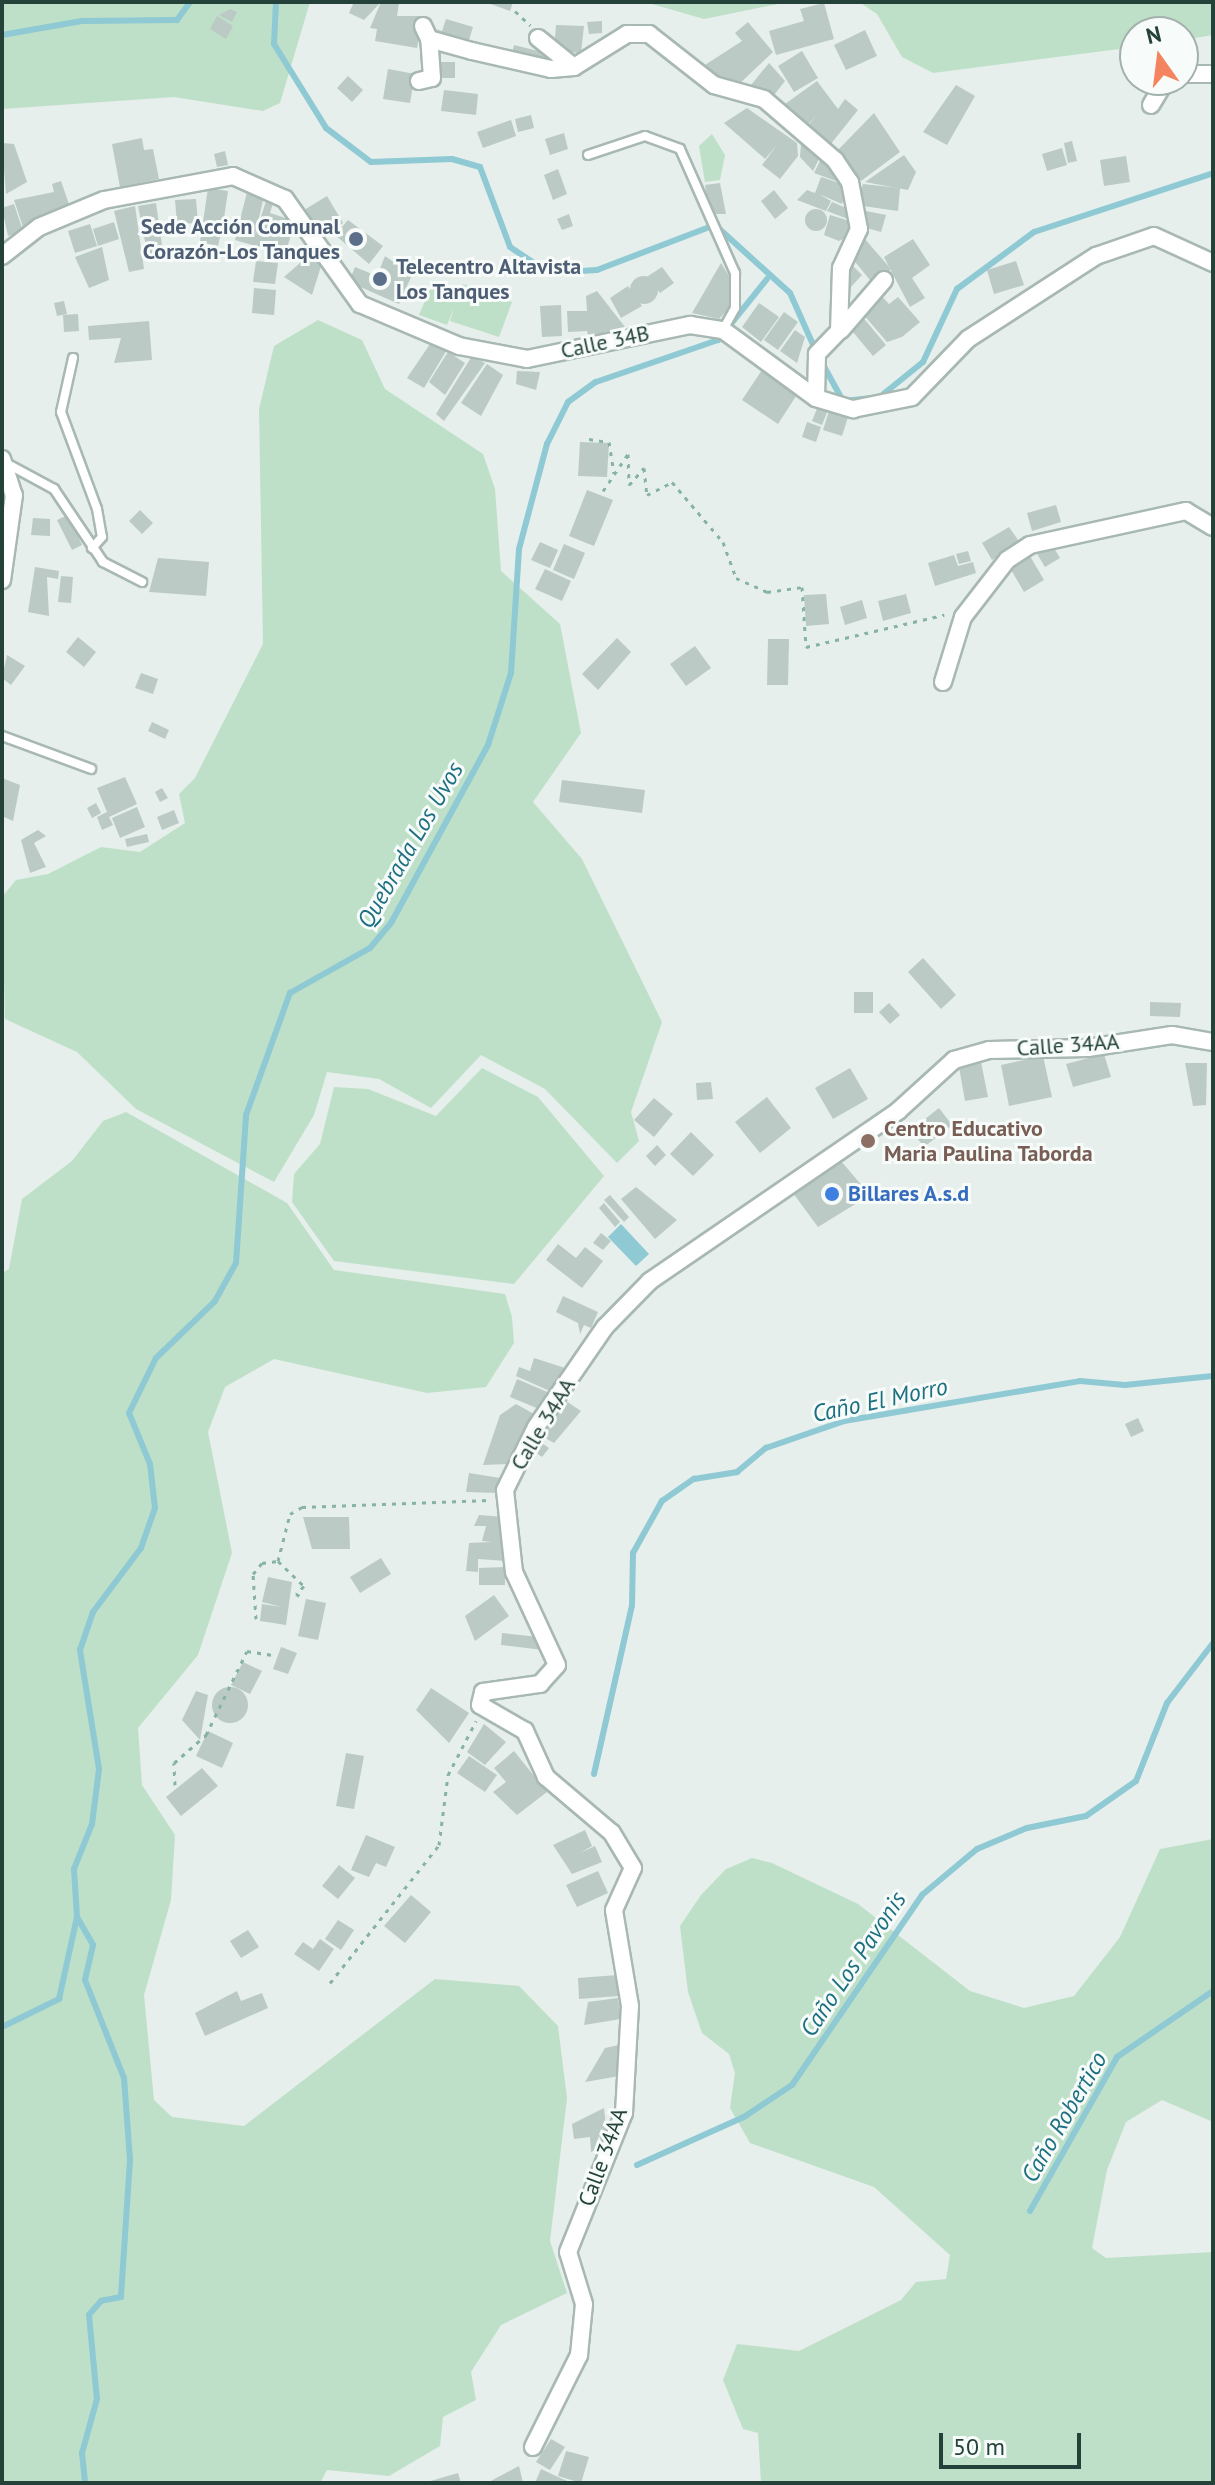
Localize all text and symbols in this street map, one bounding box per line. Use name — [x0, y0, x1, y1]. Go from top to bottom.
north arrow — [1119, 16, 1199, 96]
text: N — [1143, 19, 1164, 50]
place label: Sede Acción Comunal Corazón-Los Tanques — [139, 213, 340, 264]
marker: Sede Acción Comunal Corazón-Los Tanques — [347, 230, 365, 248]
place label: Telecentro Altavista Los Tanques — [396, 253, 582, 304]
marker: Telecentro Altavista Los Tanques — [371, 270, 389, 288]
street label: Calle 34B — [558, 320, 652, 364]
water label: Quebrada Los Uvos — [351, 757, 469, 933]
street label: Calle 34AA — [1016, 1028, 1120, 1062]
place label: Centro Educativo Maria Paulina Taborda — [884, 1115, 1093, 1166]
marker: Centro Educativo Maria Paulina Taborda — [859, 1132, 877, 1150]
place label: Billares A.s.d — [848, 1181, 970, 1207]
marker: Billares A.s.d — [823, 1185, 841, 1203]
water label: Caño El Morro — [810, 1372, 950, 1428]
street label: Calle 34AA — [505, 1373, 581, 1475]
water label: Caño Los Pavonis — [794, 1886, 912, 2042]
water label: Caño Robertico — [1015, 2047, 1113, 2187]
street label: Calle 34AA — [573, 2104, 633, 2210]
scale bar — [943, 2417, 1085, 2467]
text: 50 m — [953, 2431, 1005, 2462]

